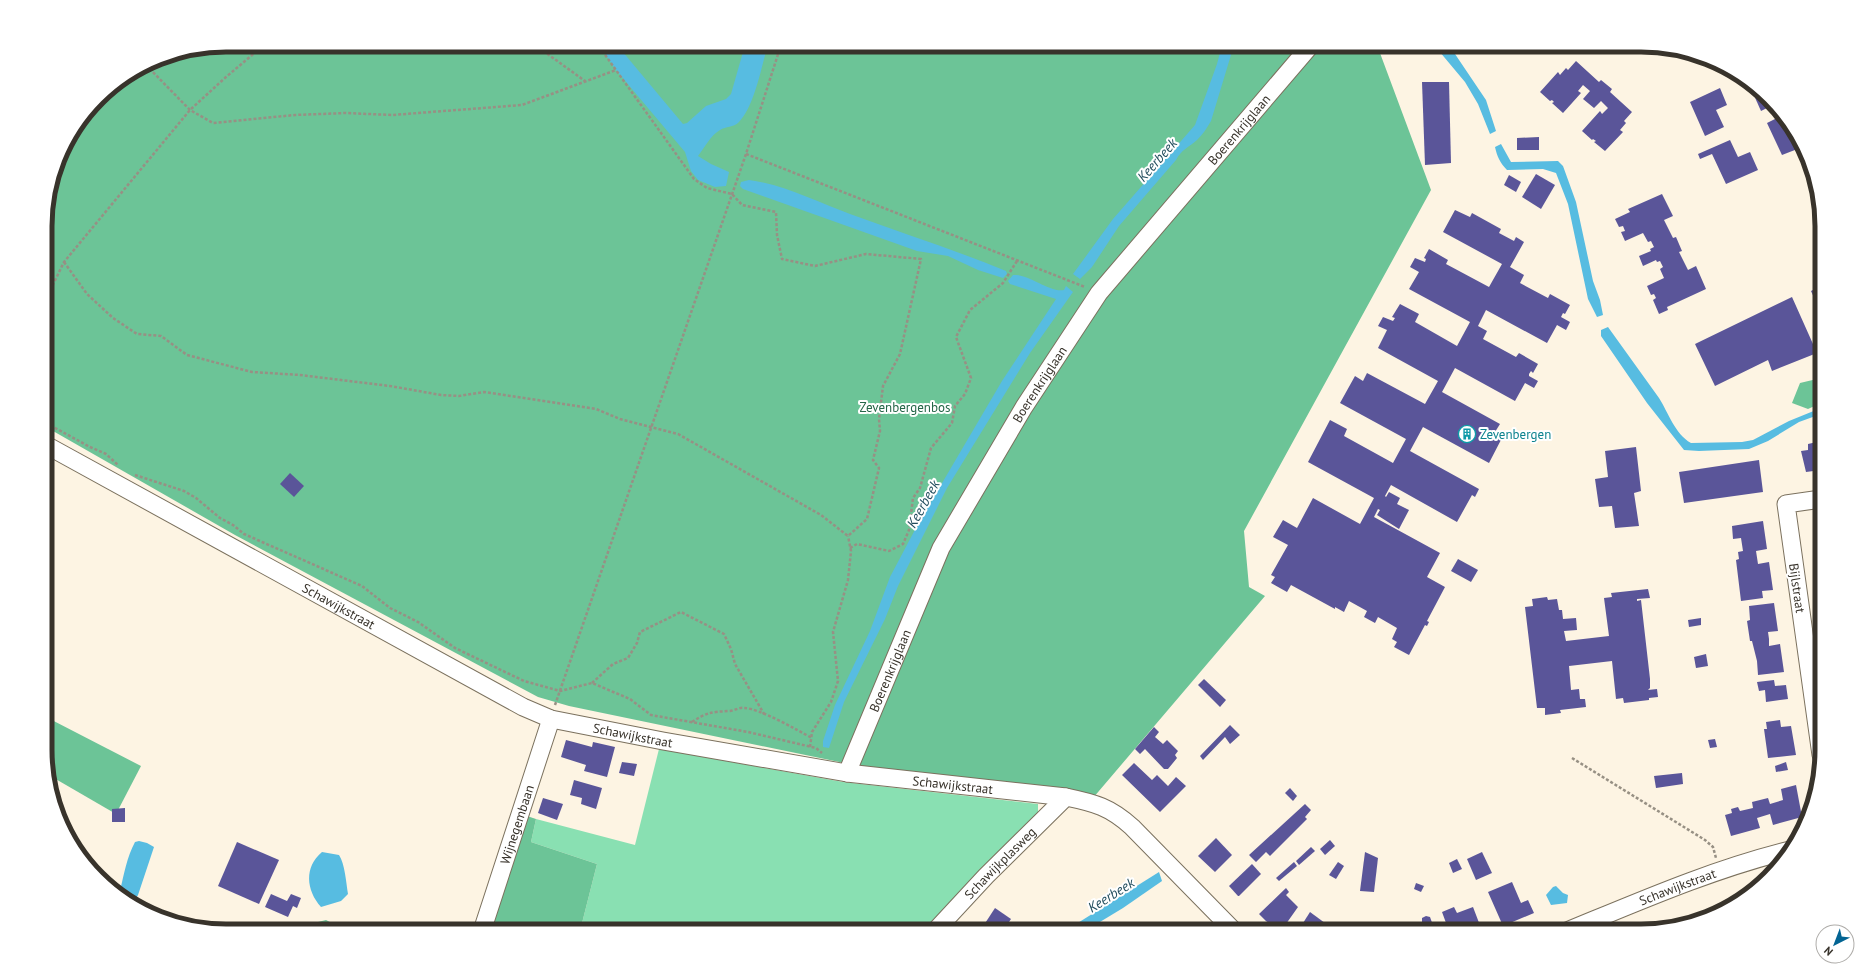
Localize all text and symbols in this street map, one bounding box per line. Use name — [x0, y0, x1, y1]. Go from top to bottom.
street label: Boerenkrijglaan — [1204, 91, 1274, 168]
water label: Keerbeek — [1133, 134, 1181, 185]
street label: Boerenkrijglaan — [1008, 343, 1070, 425]
park label: Zevenbergenbos — [860, 399, 950, 416]
building icon: Zevenbergen — [1457, 424, 1477, 444]
place label: Zevenbergen — [1480, 426, 1551, 443]
water label: Keerbeek — [903, 476, 944, 531]
street label: Bijlstraat — [1785, 562, 1809, 614]
street label: Schawijkstraat — [299, 579, 379, 633]
street label: Boerenkrijglaan — [865, 627, 915, 714]
street label: Schawijkstraat — [591, 719, 674, 751]
street label: Schawijkstraat — [912, 772, 994, 798]
street label: Wijnegembaan — [496, 783, 538, 866]
street label: Schawijkplasweg — [960, 823, 1039, 903]
street label: Schawijkstraat — [1637, 864, 1719, 909]
water label: Keerbeek — [1084, 873, 1138, 916]
north arrow — [1815, 924, 1855, 964]
text: N — [1821, 944, 1836, 959]

